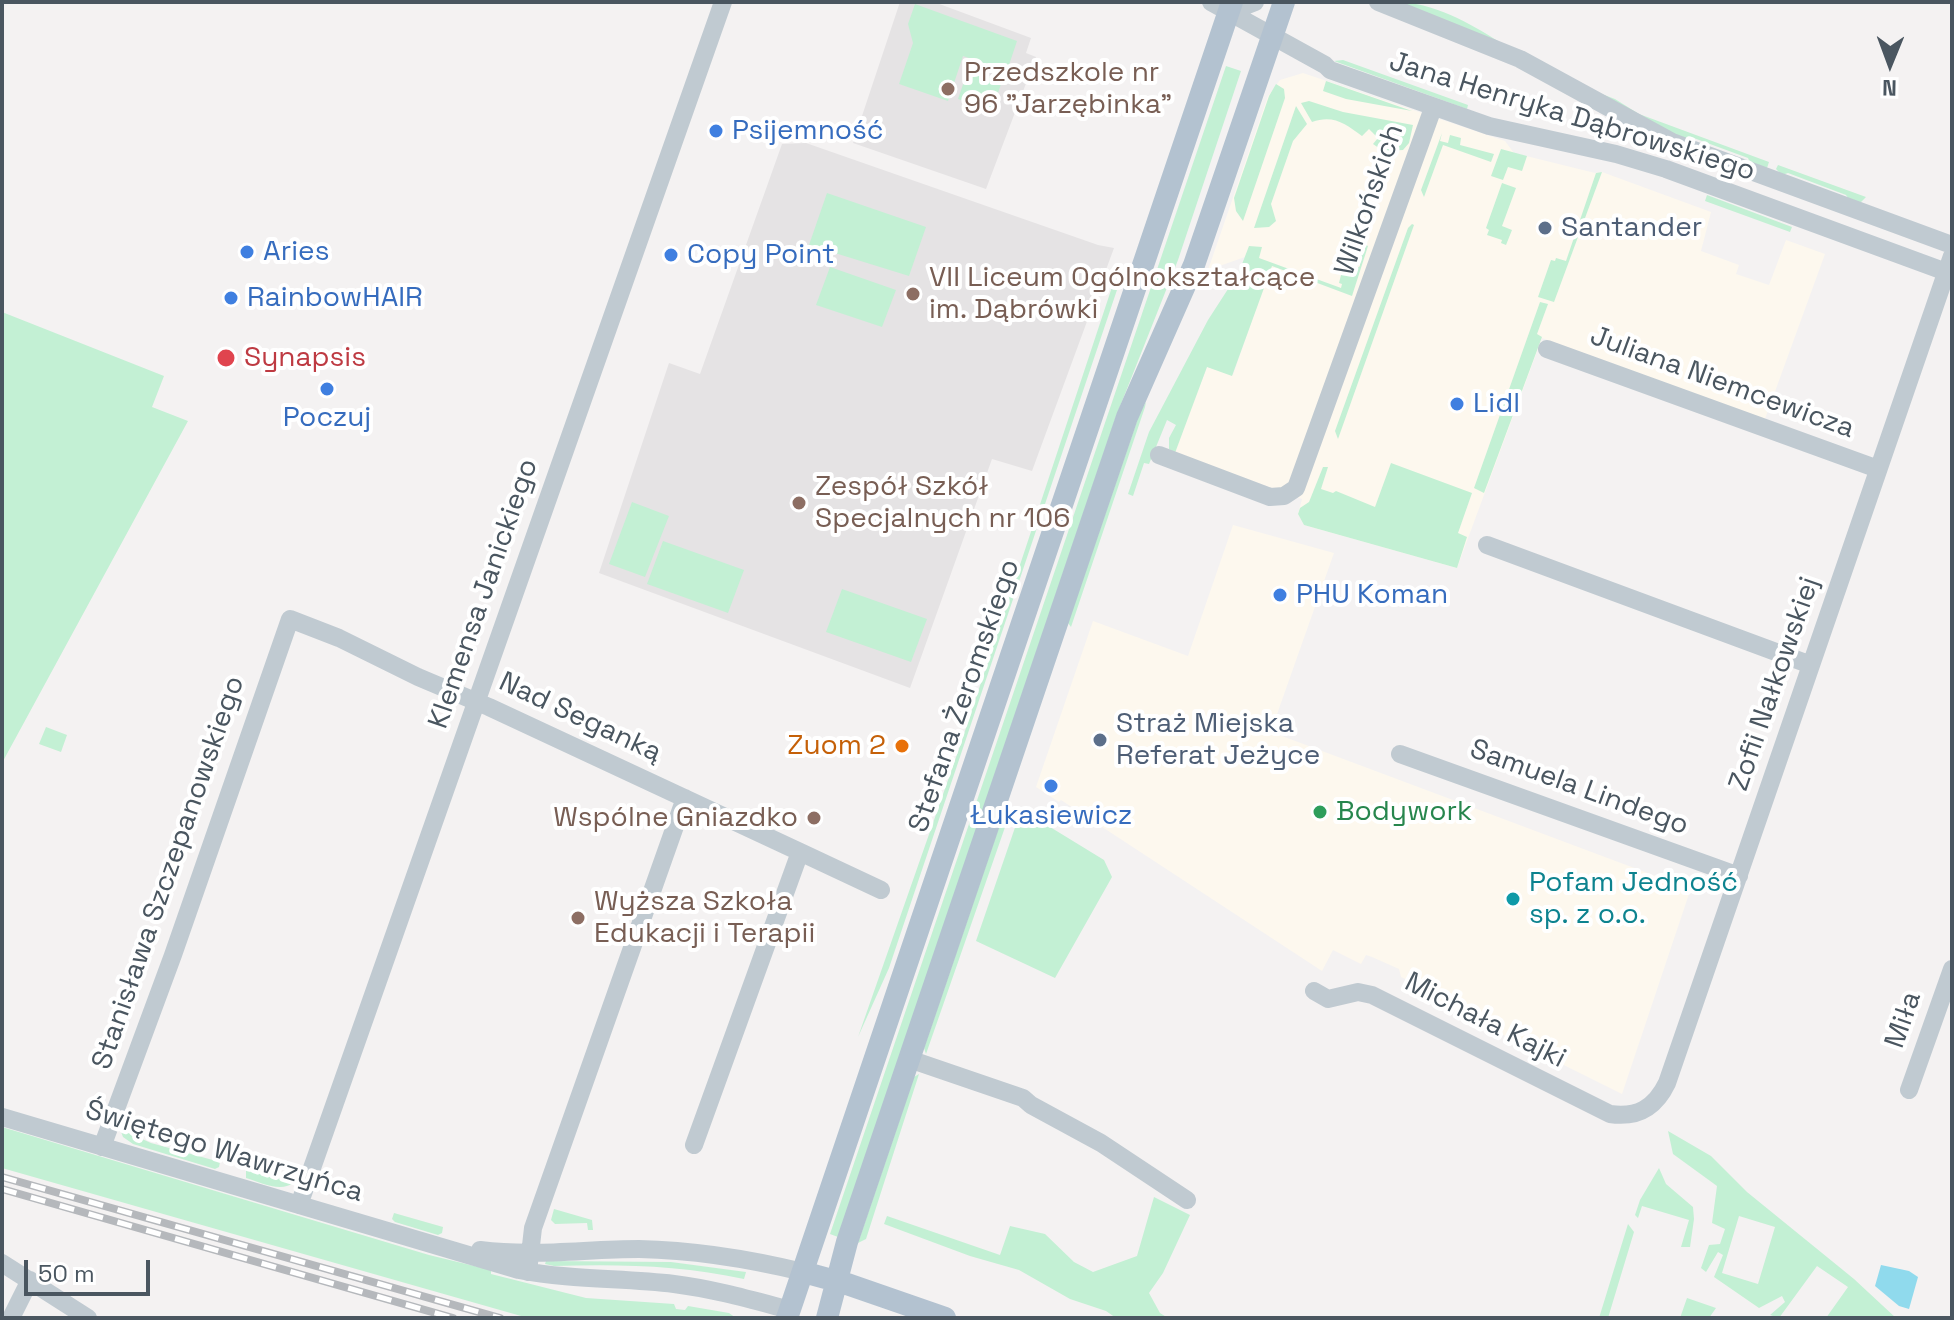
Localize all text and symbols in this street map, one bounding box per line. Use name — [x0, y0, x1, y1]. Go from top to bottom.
north arrow — [1850, 24, 1930, 104]
street label: Jana Henryka Dąbrowskiego — [1385, 45, 1759, 189]
place label: Przedszkole nr 96 "Jarzębinka" — [964, 56, 1172, 122]
text: N — [1882, 74, 1897, 102]
marker: Przedszkole nr 96 "Jarzębinka" — [939, 80, 957, 98]
place label: Psijemność — [732, 114, 884, 148]
street label: Wilkońskich — [1328, 120, 1412, 280]
marker: Psijemność — [707, 122, 725, 140]
place label: Santander — [1561, 211, 1702, 245]
marker: Santander — [1536, 219, 1554, 237]
place label: Aries — [263, 235, 329, 269]
place label: Copy Point — [687, 238, 835, 272]
marker: Aries — [238, 243, 256, 261]
marker: Copy Point — [662, 246, 680, 264]
place label: VII Liceum Ogólnokształcące im. Dąbrówki — [929, 261, 1315, 327]
place label: RainbowHAIR — [247, 281, 423, 315]
marker: VII Liceum Ogólnokształcące im. Dąbrówki — [904, 285, 922, 303]
marker: RainbowHAIR — [222, 289, 240, 307]
street label: Juliana Niemcewicza — [1585, 320, 1859, 446]
place label: Synapsis — [244, 341, 366, 375]
marker: Synapsis — [215, 347, 237, 369]
marker: Poczuj — [318, 380, 336, 398]
place label: Lidl — [1473, 387, 1520, 421]
marker: Lidl — [1448, 395, 1466, 413]
place label: Poczuj — [283, 401, 371, 435]
street label: Klemensa Janickiego — [422, 455, 546, 733]
place label: Zespół Szkół Specjalnych nr 106 — [815, 470, 1070, 536]
marker: Zespół Szkół Specjalnych nr 106 — [790, 494, 808, 512]
street label: Stefana Żeromskiego — [902, 555, 1028, 837]
street label: Zofii Nałkowskiej — [1723, 573, 1827, 795]
place label: PHU Koman — [1296, 578, 1448, 612]
marker: PHU Koman — [1271, 586, 1289, 604]
street label: Nad Seganką — [493, 666, 667, 770]
street label: Stanisława Szczepanowskiego — [86, 672, 252, 1074]
place label: Straż Miejska Referat Jeżyce — [1116, 707, 1320, 773]
place label: Zuom 2 — [787, 729, 886, 763]
marker: Straż Miejska Referat Jeżyce — [1091, 731, 1109, 749]
street label: Samuela Lindego — [1465, 733, 1693, 843]
marker: Zuom 2 — [893, 737, 911, 755]
marker: Łukasiewicz — [1042, 777, 1060, 795]
place label: Bodywork — [1336, 795, 1472, 829]
place label: Łukasiewicz — [970, 799, 1132, 833]
place label: Wspólne Gniazdko — [553, 801, 798, 835]
marker: Bodywork — [1311, 803, 1329, 821]
marker: Wspólne Gniazdko — [805, 809, 823, 827]
place label: Pofam Jedność sp. z o.o. — [1529, 866, 1738, 932]
place label: Wyższa Szkoła Edukacji i Terapii — [594, 885, 815, 951]
marker: Pofam Jedność sp. z o.o. — [1504, 890, 1522, 908]
marker: Wyższa Szkoła Edukacji i Terapii — [569, 909, 587, 927]
street label: Michała Kajki — [1399, 966, 1571, 1076]
street label: Miła — [1879, 987, 1929, 1053]
street label: Świętego Wawrzyńca — [81, 1094, 367, 1210]
scale bar — [28, 1244, 154, 1294]
text: 50 m — [38, 1258, 95, 1289]

